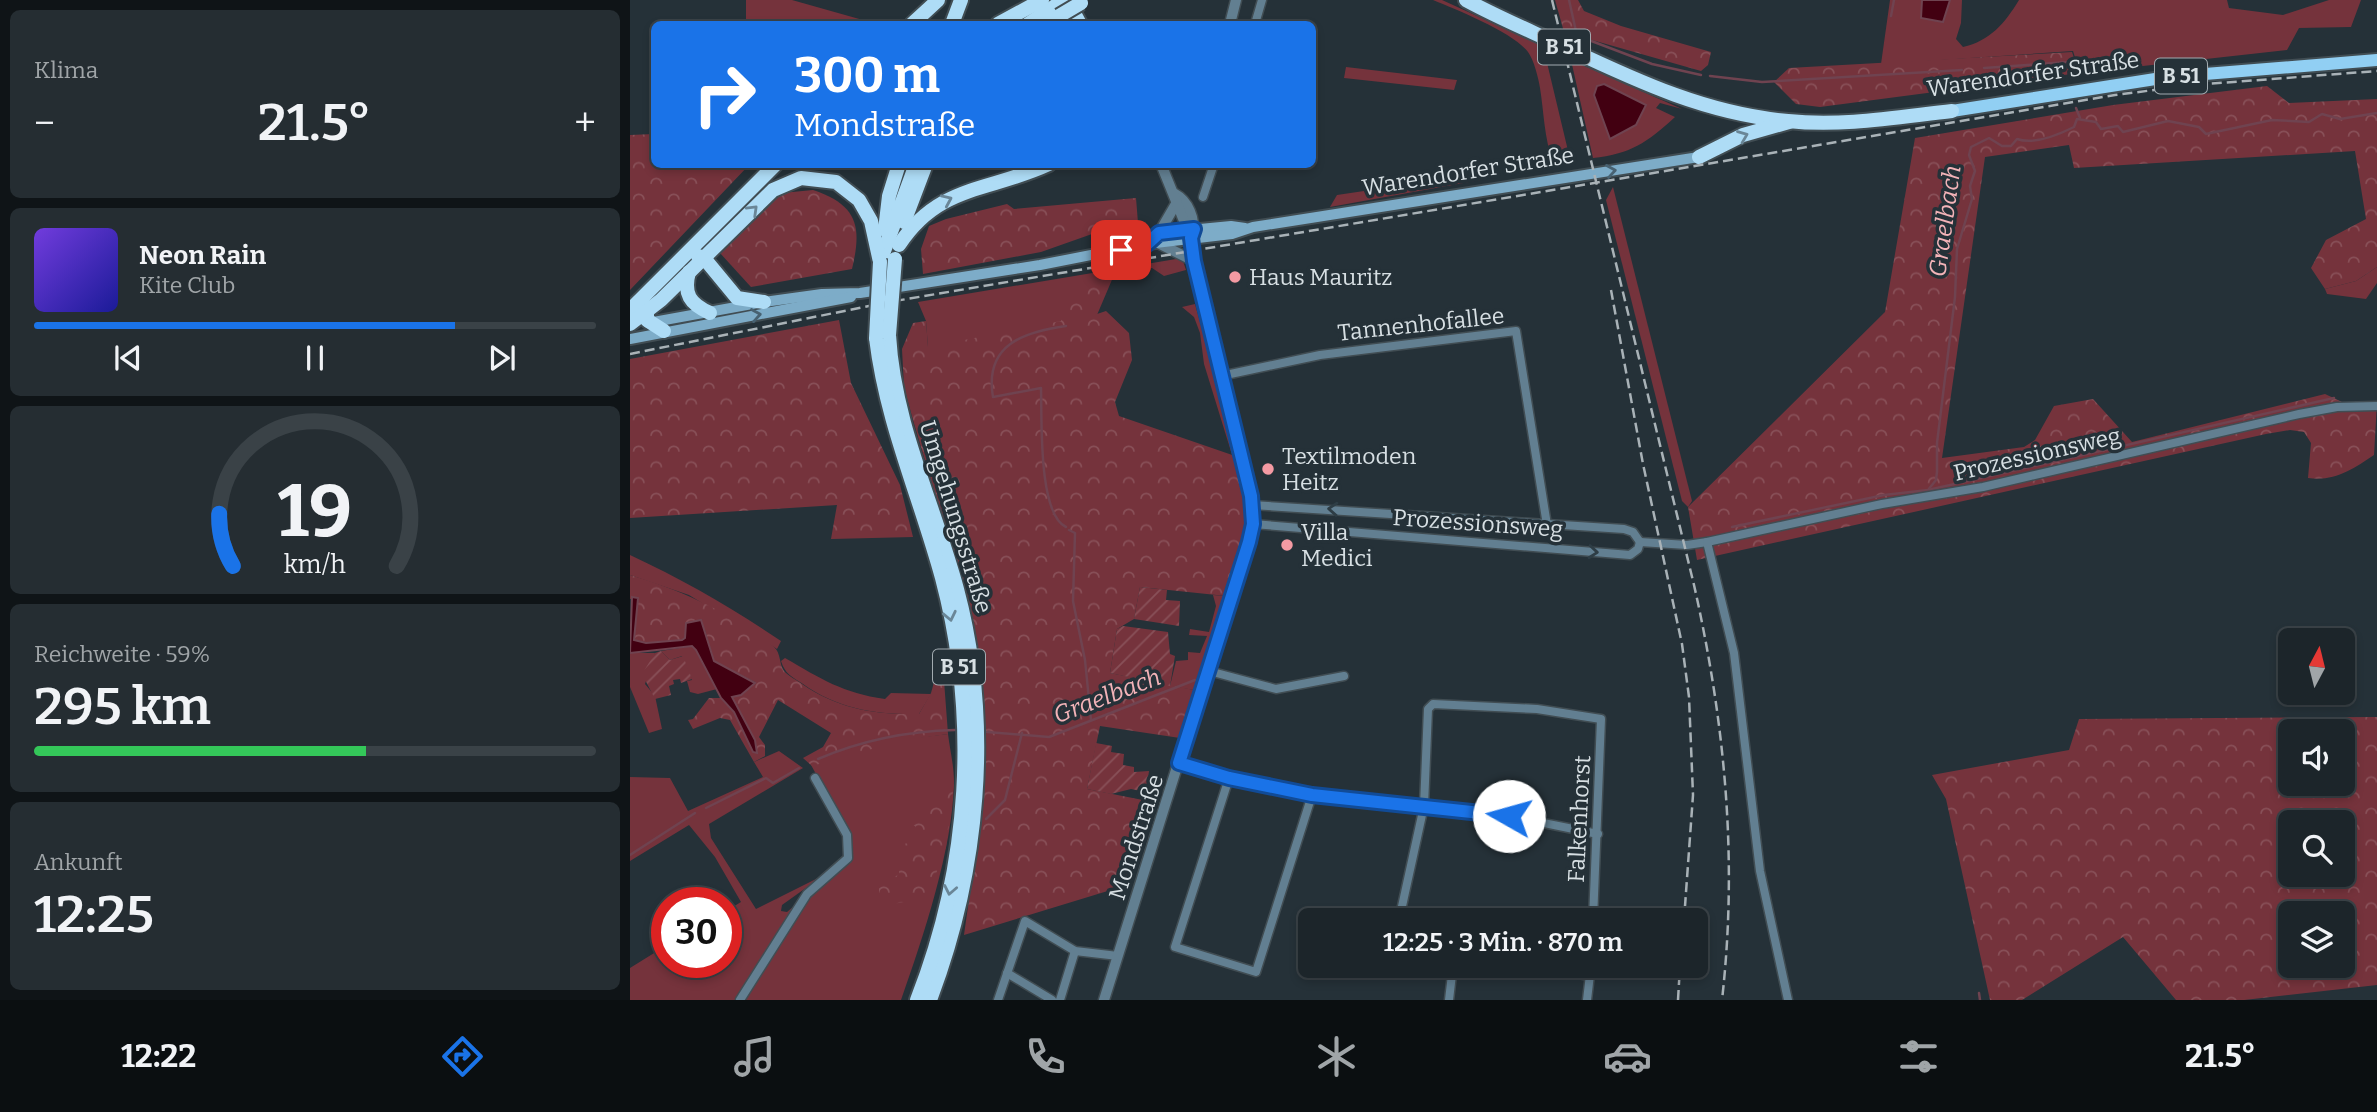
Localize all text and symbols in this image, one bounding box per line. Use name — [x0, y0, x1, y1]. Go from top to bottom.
road number: B 51 — [1538, 30, 1590, 64]
street label: Warendorfer Straße — [1925, 45, 2141, 103]
text: 300 m — [794, 46, 940, 105]
icon: right — [679, 49, 770, 140]
text: Klima — [34, 56, 98, 84]
road number: B 51 — [2155, 58, 2207, 94]
text: 21.5° — [258, 91, 371, 154]
text: − — [34, 100, 55, 146]
text: + — [574, 100, 596, 146]
text: Mondstraße — [794, 106, 975, 144]
one-way arrow — [1737, 131, 1749, 145]
street label: Warendorfer Straße — [1360, 140, 1576, 202]
water label: Graelbach — [1923, 163, 1967, 279]
one-way arrow — [1605, 164, 1617, 179]
one-way arrow — [940, 194, 953, 208]
one-way arrow — [744, 205, 757, 218]
pin — [1091, 220, 1151, 280]
icon: arrive — [1102, 231, 1140, 269]
text: Neon Rain — [139, 240, 266, 271]
place label: Haus Mauritz — [1249, 263, 1392, 291]
marker: Haus Mauritz — [1227, 269, 1243, 285]
text: Kite Club — [139, 271, 235, 299]
street label: Tannenhofallee — [1336, 301, 1506, 347]
one-way arrow — [750, 308, 762, 323]
icon: previous — [109, 339, 147, 377]
icon: pause — [296, 339, 334, 377]
icon: next — [483, 339, 521, 377]
street label: Umgehungsstraße — [913, 417, 999, 617]
street label: Prozessionsweg — [1951, 421, 2123, 487]
place label: Textilmoden Heitz — [1282, 442, 1417, 496]
marker: Textilmoden Heitz — [1260, 461, 1276, 477]
text: 19 — [278, 468, 352, 555]
one-way arrow — [1327, 502, 1338, 517]
street label: Prozessionsweg — [1392, 503, 1564, 543]
place label: Villa Medici — [1301, 518, 1373, 572]
marker: Villa Medici — [1279, 537, 1295, 553]
one-way arrow — [1588, 544, 1599, 559]
text: km/h — [284, 550, 346, 580]
one-way arrow — [941, 610, 956, 622]
north arrow — [2278, 628, 2356, 705]
map controls — [2278, 628, 2355, 978]
text: Reichweite · 59% — [34, 640, 210, 668]
road number: B 51 — [933, 650, 985, 684]
water label: Graelbach — [1049, 663, 1165, 729]
text: 295 km — [34, 675, 211, 738]
button: sound — [2278, 719, 2355, 796]
street label: Falkenhorst — [1562, 755, 1596, 883]
street label: Mondstraße — [1103, 771, 1169, 903]
position arrow — [1472, 779, 1546, 853]
button: search — [2278, 810, 2355, 887]
text: Ankunft — [34, 848, 123, 876]
text: 12:25 — [34, 883, 154, 946]
one-way arrow — [943, 884, 958, 896]
speed limit sign: 30 — [651, 887, 742, 978]
button: layers — [2278, 901, 2355, 978]
text: 12:25 · 3 Min. · 870 m — [1383, 927, 1623, 958]
icon: directions — [438, 1032, 487, 1081]
icon: music — [730, 1032, 779, 1081]
icon: phone — [1021, 1032, 1070, 1081]
icon: climate — [1312, 1032, 1361, 1081]
icon: car — [1603, 1032, 1652, 1081]
icon: filters — [1894, 1032, 1943, 1081]
text: 12:22 — [121, 1037, 196, 1075]
text: 21.5° — [2185, 1037, 2256, 1075]

